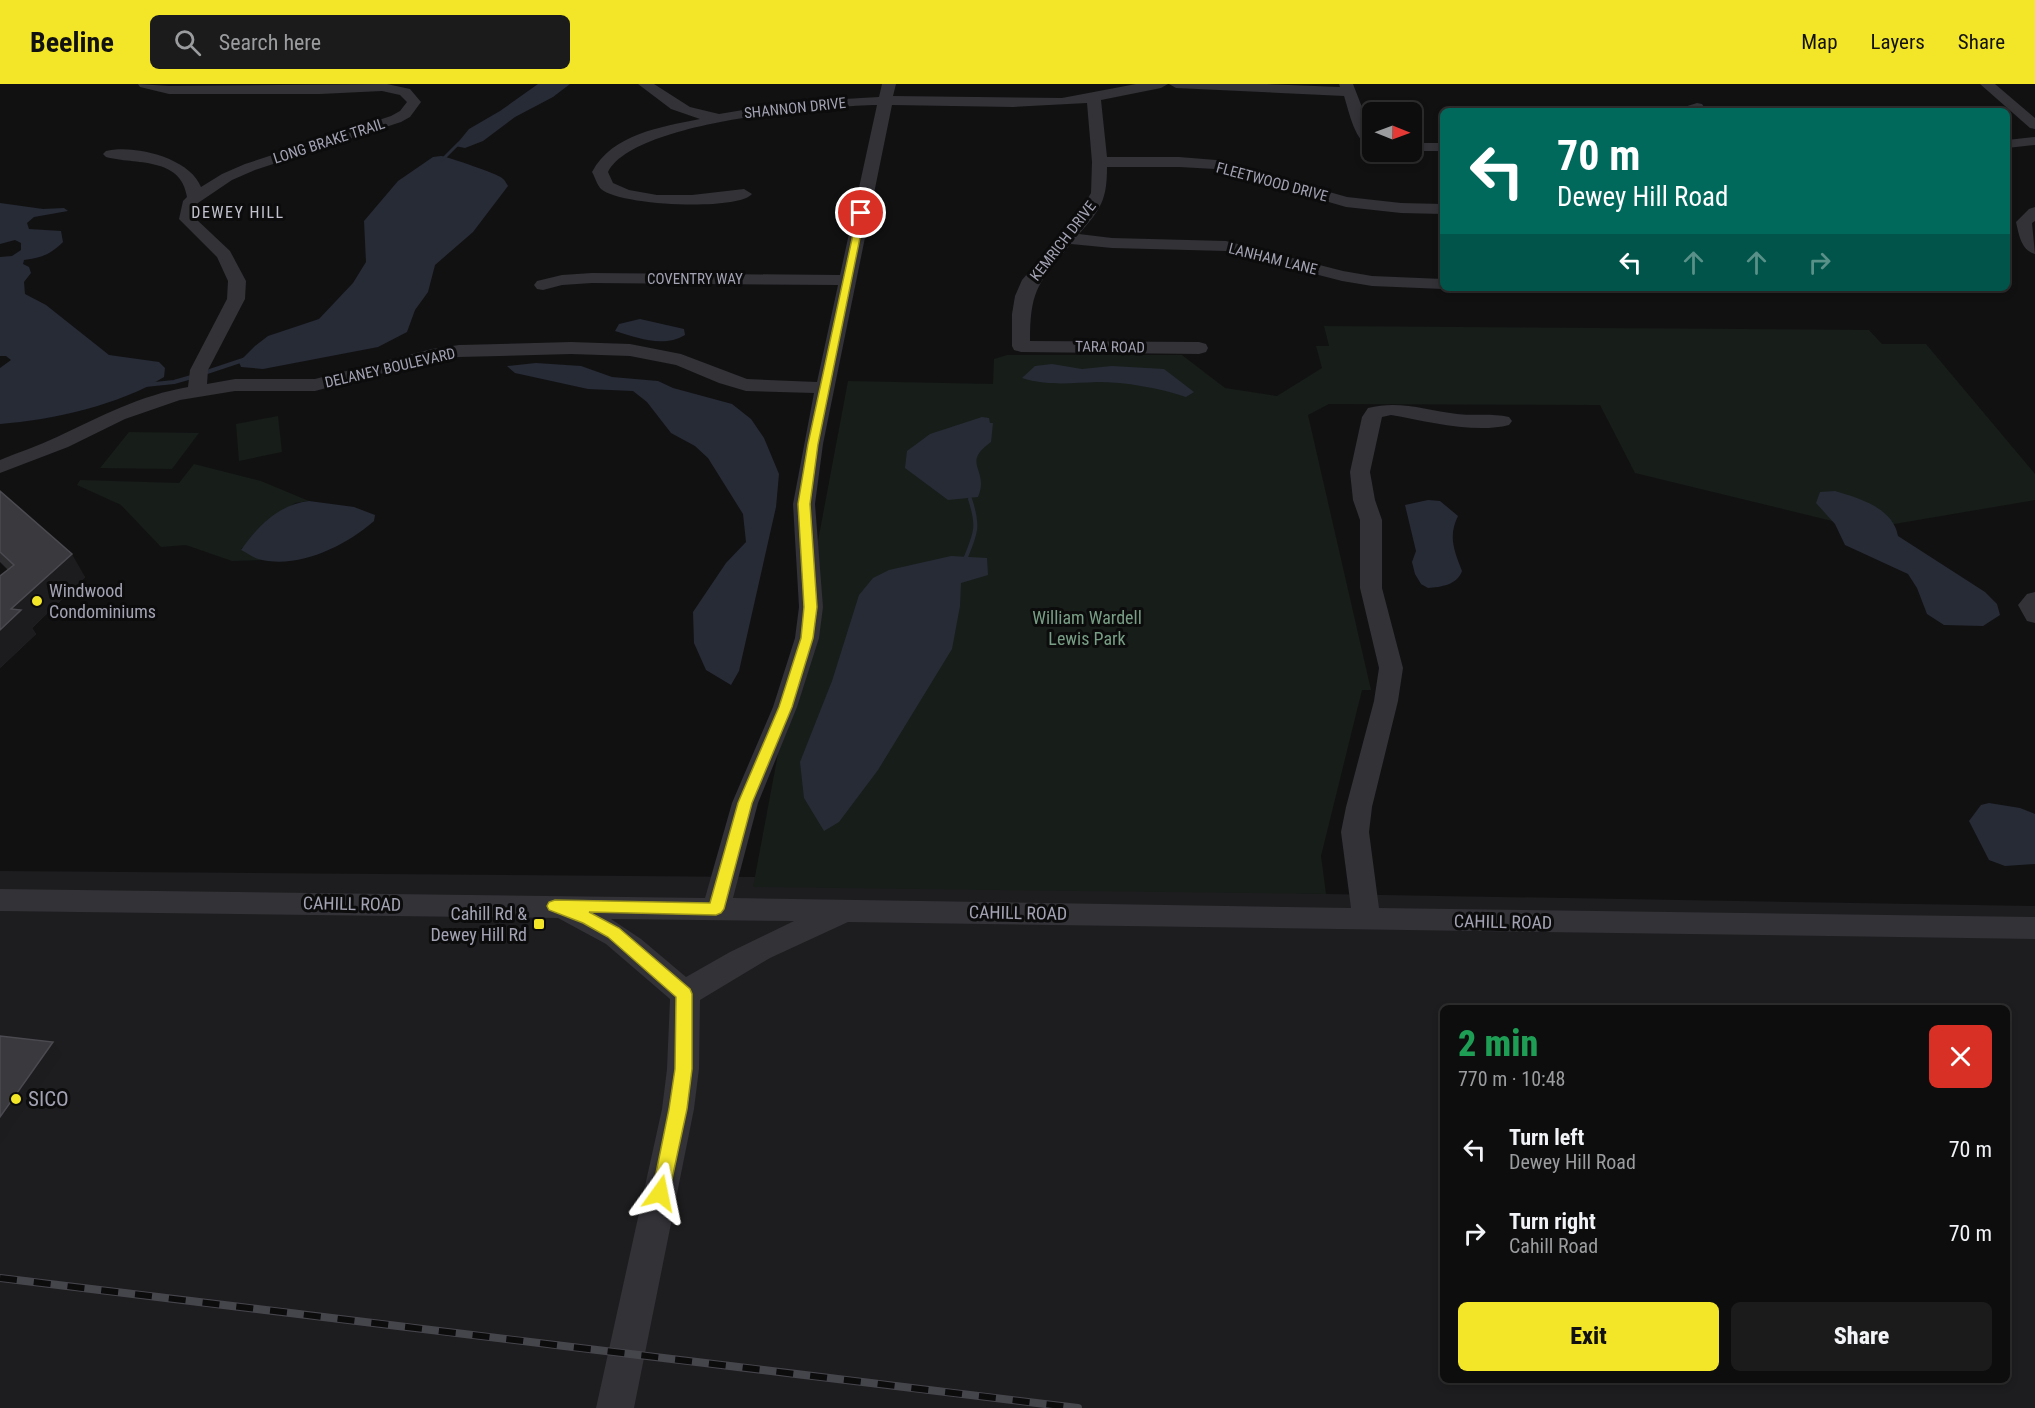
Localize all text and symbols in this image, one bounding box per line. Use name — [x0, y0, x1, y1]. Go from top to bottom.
search box — [150, 15, 570, 69]
text: Beeline — [30, 26, 114, 59]
icon: search — [171, 26, 204, 59]
text: Search here — [219, 30, 321, 55]
text: Map — [1801, 30, 1838, 54]
text: Layers — [1871, 30, 1925, 54]
text: Share — [1958, 30, 2005, 54]
street label: SHANNON DRIVE — [743, 94, 847, 122]
north arrow — [1362, 102, 1422, 162]
map controls — [1362, 102, 1422, 162]
street label: LONG BRAKE TRAIL — [271, 114, 387, 168]
text: 70 m — [1557, 131, 1640, 180]
icon: left — [1458, 132, 1536, 210]
street label: FLEETWOOD DRIVE — [1214, 158, 1330, 206]
text: Dewey Hill Road — [1557, 181, 1728, 213]
pin — [835, 187, 886, 238]
icon: arrive — [844, 196, 877, 229]
street label: KEMRICH DRIVE — [1026, 198, 1100, 284]
district label: DEWEY HILL — [191, 203, 285, 222]
street label: LANHAM LANE — [1227, 239, 1319, 279]
icon: left — [1614, 246, 1647, 279]
icon: ahead — [1677, 246, 1710, 279]
icon: ahead — [1740, 246, 1773, 279]
icon: right — [1803, 246, 1836, 279]
street label: COVENTRY WAY — [647, 270, 743, 288]
street label: TARA ROAD — [1075, 337, 1145, 357]
street label: DELANEY BOULEVARD — [323, 344, 457, 392]
place label: Windwood Condominiums — [49, 580, 156, 622]
marker: Windwood Condominiums — [30, 594, 44, 608]
park label: William Wardell Lewis Park — [1032, 607, 1142, 649]
street label: CAHILL ROAD — [303, 892, 401, 915]
street label: CAHILL ROAD — [969, 901, 1067, 924]
place label: Cahill Rd & Dewey Hill Rd — [430, 903, 527, 945]
street label: CAHILL ROAD — [1454, 910, 1552, 933]
marker: Cahill Rd & Dewey Hill Rd — [532, 917, 546, 931]
text: 2 min — [1458, 1023, 1538, 1065]
button: close — [1929, 1025, 1992, 1088]
text: 770 m · 10:48 — [1458, 1067, 1565, 1091]
place label: SICO — [28, 1087, 69, 1111]
marker: SICO — [9, 1092, 23, 1106]
text: Turn left — [1509, 1125, 1584, 1150]
icon: left — [1458, 1133, 1491, 1166]
text: 70 m — [1949, 1137, 1992, 1162]
text: Dewey Hill Road — [1509, 1150, 1636, 1174]
position arrow — [628, 1161, 692, 1225]
text: Turn right — [1509, 1209, 1596, 1234]
icon: right — [1458, 1217, 1491, 1250]
text: 70 m — [1949, 1221, 1992, 1246]
text: Cahill Road — [1509, 1234, 1598, 1258]
button: Exit — [1458, 1302, 1719, 1371]
button: Share — [1731, 1302, 1992, 1371]

